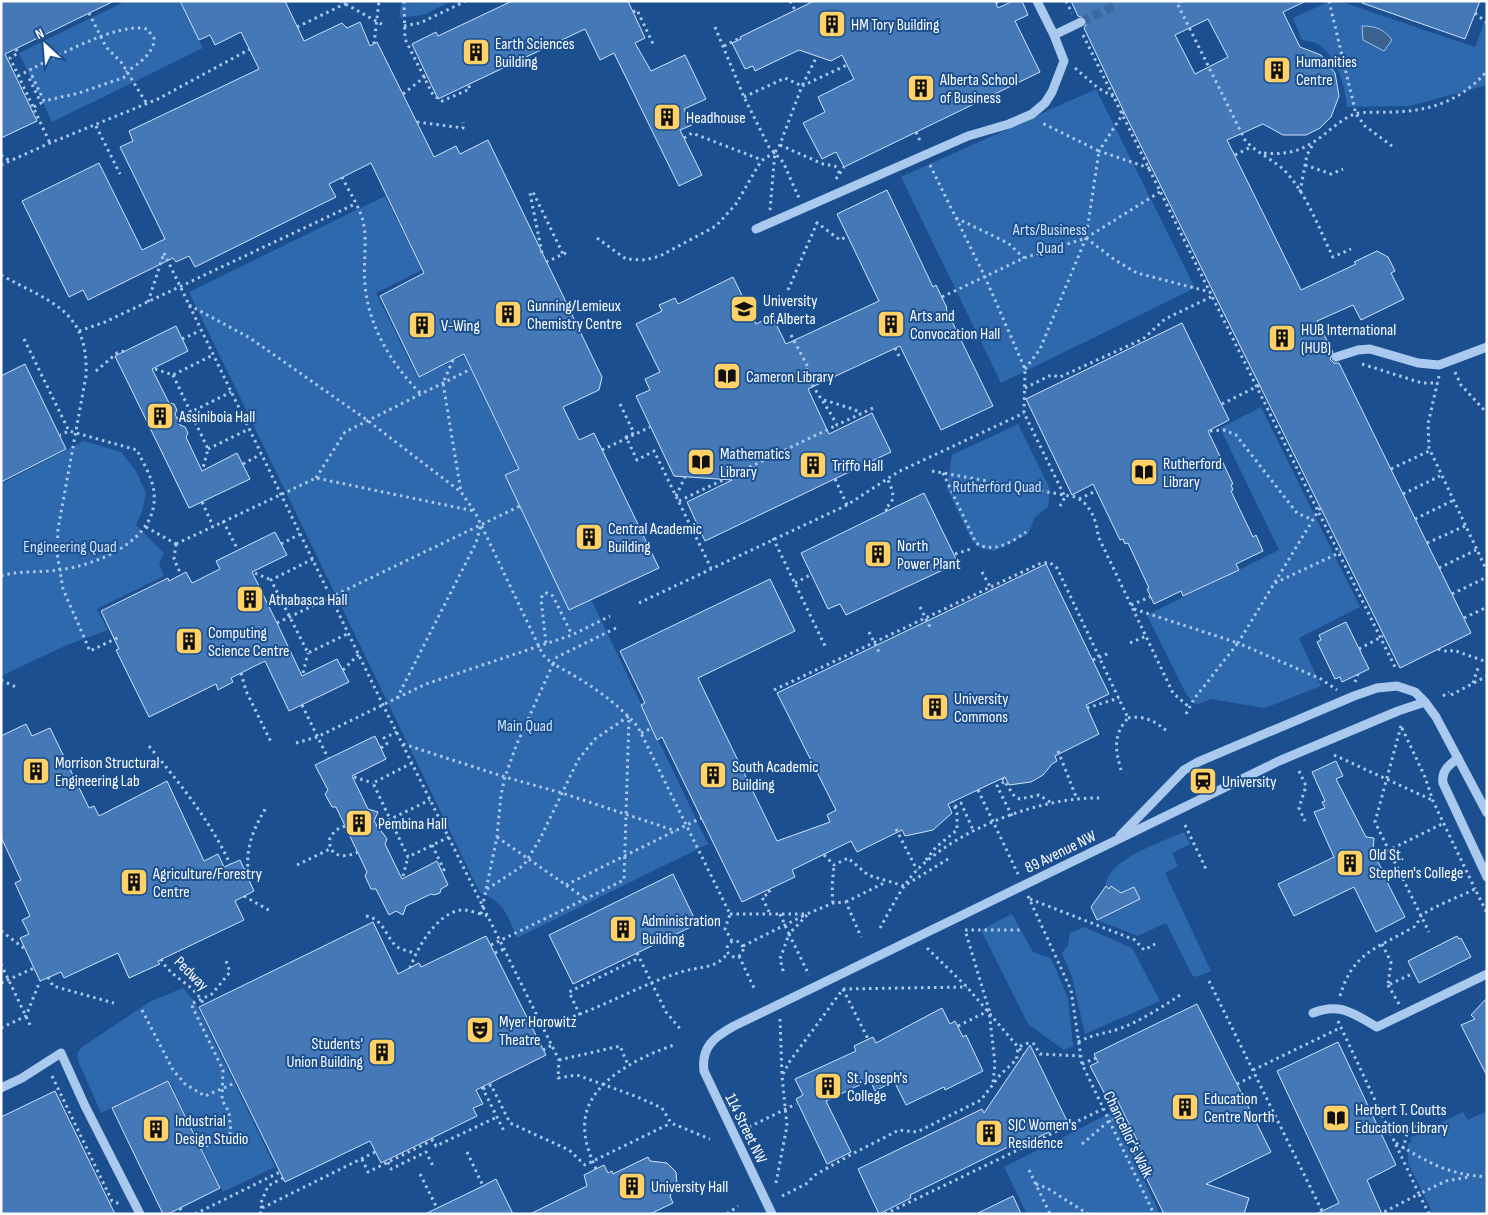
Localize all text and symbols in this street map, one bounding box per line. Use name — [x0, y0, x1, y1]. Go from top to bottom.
building icon: HM Tory Building — [817, 9, 847, 39]
place label: HM Tory Building — [851, 16, 939, 35]
north arrow — [20, 20, 70, 70]
text: N — [32, 24, 47, 43]
place label: Earth Sciences Building — [495, 35, 575, 72]
building icon: Earth Sciences Building — [461, 37, 491, 67]
place label: Humanities Centre — [1296, 53, 1357, 90]
building icon: Humanities Centre — [1262, 55, 1292, 85]
place label: Alberta School of Business — [939, 71, 1018, 108]
building icon: Alberta School of Business — [906, 73, 936, 103]
building icon: Headhouse — [652, 102, 682, 132]
place label: Headhouse — [686, 109, 746, 128]
park label: Arts/Business Quad — [1012, 221, 1087, 258]
place label: University of Alberta — [763, 292, 817, 329]
school or university icon: University of Alberta — [729, 294, 759, 324]
place label: Gunning/Lemieux Chemistry Centre — [527, 297, 622, 334]
building icon: Gunning/Lemieux Chemistry Centre — [493, 299, 523, 329]
place label: Arts and Convocation Hall — [909, 307, 1000, 344]
building icon: Arts and Convocation Hall — [876, 309, 906, 339]
building icon: V-Wing — [407, 310, 437, 340]
place label: V-Wing — [441, 317, 480, 336]
place label: HUB International (HUB) — [1301, 321, 1396, 358]
building icon: HUB International (HUB) — [1267, 323, 1297, 353]
library icon: Cameron Library — [712, 361, 742, 391]
place label: Cameron Library — [746, 368, 834, 387]
building icon: Assiniboia Hall — [145, 401, 175, 431]
place label: Assiniboia Hall — [178, 408, 255, 427]
place label: Mathematics Library — [720, 445, 791, 482]
library icon: Mathematics Library — [686, 447, 716, 477]
building icon: Triffo Hall — [798, 450, 828, 480]
place label: Rutherford Library — [1163, 455, 1222, 492]
place label: Triffo Hall — [832, 457, 883, 476]
library icon: Rutherford Library — [1129, 457, 1159, 487]
park label: Rutherford Quad — [953, 478, 1041, 497]
place label: Central Academic Building — [608, 520, 702, 557]
building icon: Central Academic Building — [574, 522, 604, 552]
place label: North Power Plant — [897, 537, 961, 574]
park label: Engineering Quad — [23, 538, 117, 557]
building icon: North Power Plant — [863, 539, 893, 569]
building icon: Athabasca Hall — [235, 584, 265, 614]
place label: Athabasca Hall — [268, 591, 347, 610]
place label: Computing Science Centre — [208, 624, 289, 661]
building icon: Computing Science Centre — [174, 626, 204, 656]
place label: University Commons — [954, 690, 1008, 727]
building icon: University Commons — [920, 692, 950, 722]
park label: Main Quad — [497, 717, 553, 736]
place label: Morrison Structural Engineering Lab — [55, 754, 159, 791]
building icon: Morrison Structural Engineering Lab — [21, 756, 51, 786]
place label: South Academic Building — [732, 758, 819, 795]
building icon: South Academic Building — [698, 760, 728, 790]
station icon: University — [1188, 766, 1218, 796]
place label: University — [1222, 773, 1276, 792]
building icon: Pembina Hall — [344, 808, 374, 838]
place label: Pembina Hall — [378, 815, 447, 834]
street label: 89 Avenue NW — [1022, 827, 1100, 878]
place label: Old St. Stephen's College — [1369, 846, 1463, 883]
building icon: Old St. Stephen's College — [1335, 848, 1365, 878]
place label: Agriculture/Forestry Centre — [152, 865, 262, 902]
building icon: Agriculture/Forestry Centre — [119, 867, 149, 897]
place label: Administration Building — [641, 912, 721, 949]
building icon: Administration Building — [608, 914, 638, 944]
street label: Pedway — [170, 953, 212, 995]
place label: Myer Horowitz Theatre — [499, 1013, 577, 1050]
theatre icon: Myer Horowitz Theatre — [465, 1015, 495, 1045]
place label: Students' Union Building — [287, 1035, 363, 1072]
building icon: Students' Union Building — [367, 1037, 397, 1067]
place label: St. Joseph's College — [847, 1069, 908, 1106]
building icon: St. Joseph's College — [813, 1071, 843, 1101]
street label: Chancellor's Walk — [1099, 1088, 1157, 1181]
place label: Education Centre North — [1204, 1090, 1275, 1127]
street label: 114 Street NW — [721, 1091, 771, 1167]
building icon: Education Centre North — [1170, 1092, 1200, 1122]
place label: Herbert T. Coutts Education Library — [1355, 1101, 1448, 1138]
library icon: Herbert T. Coutts Education Library — [1321, 1103, 1351, 1133]
place label: Industrial Design Studio — [175, 1112, 249, 1149]
building icon: Industrial Design Studio — [141, 1114, 171, 1144]
place label: SJC Women's Residence — [1008, 1116, 1077, 1153]
building icon: SJC Women's Residence — [974, 1118, 1004, 1148]
building icon: University Hall — [617, 1171, 647, 1201]
place label: University Hall — [651, 1178, 728, 1197]

